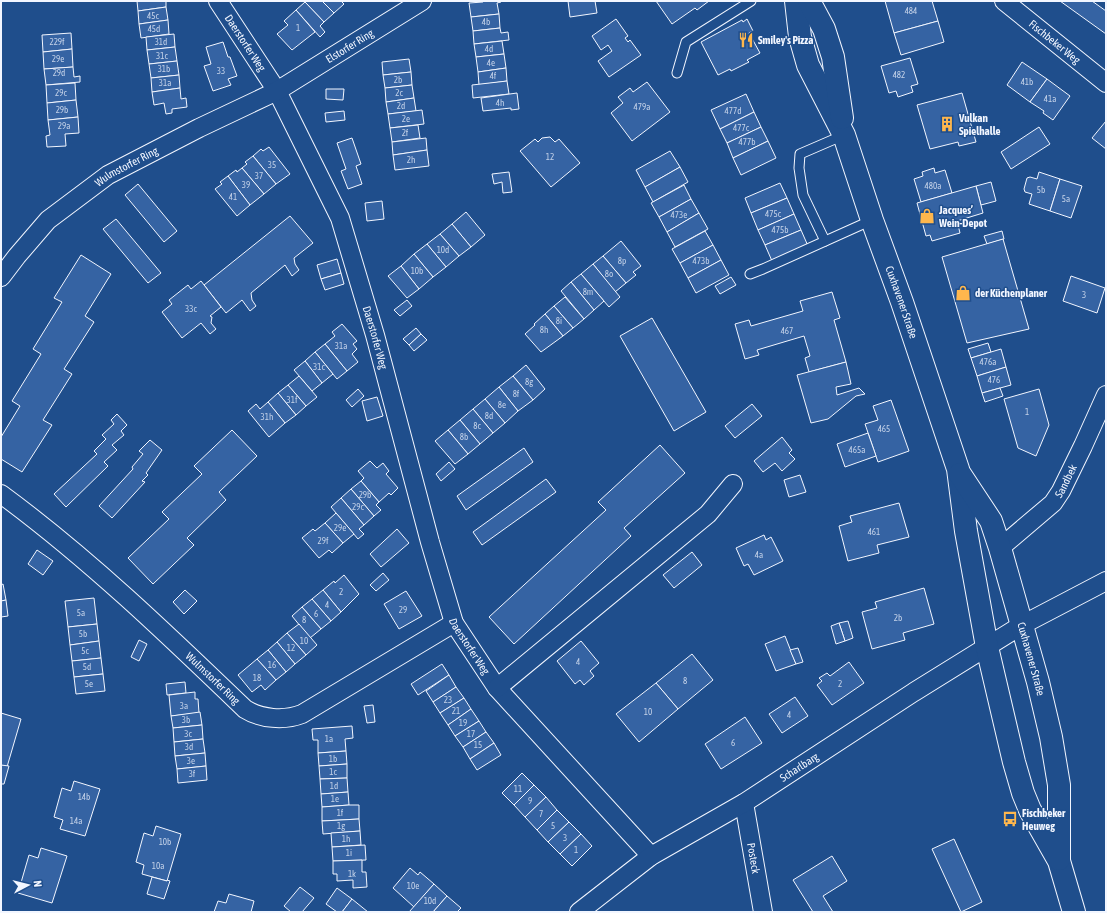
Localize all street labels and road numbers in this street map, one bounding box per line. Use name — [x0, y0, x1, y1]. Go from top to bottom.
street label: Daerstorfer Weg — [223, 12, 268, 74]
street label: Fischbeker Weg — [1027, 18, 1083, 66]
street label: Elstorfer Ring — [323, 27, 376, 65]
street label: Wulmstorfer Ring — [92, 144, 160, 189]
street label: Cuxhavener Straße — [883, 264, 920, 340]
street label: Daerstorfer Weg — [361, 305, 390, 371]
street label: Sandbek — [1052, 462, 1079, 500]
street label: Daerstorfer Weg — [447, 617, 492, 677]
street label: Cuxhavener Straße — [1015, 621, 1047, 697]
street label: Wulmstorfer Ring — [183, 650, 243, 707]
street label: Scharlbarg — [778, 750, 821, 784]
street label: Posteck — [745, 842, 762, 875]

